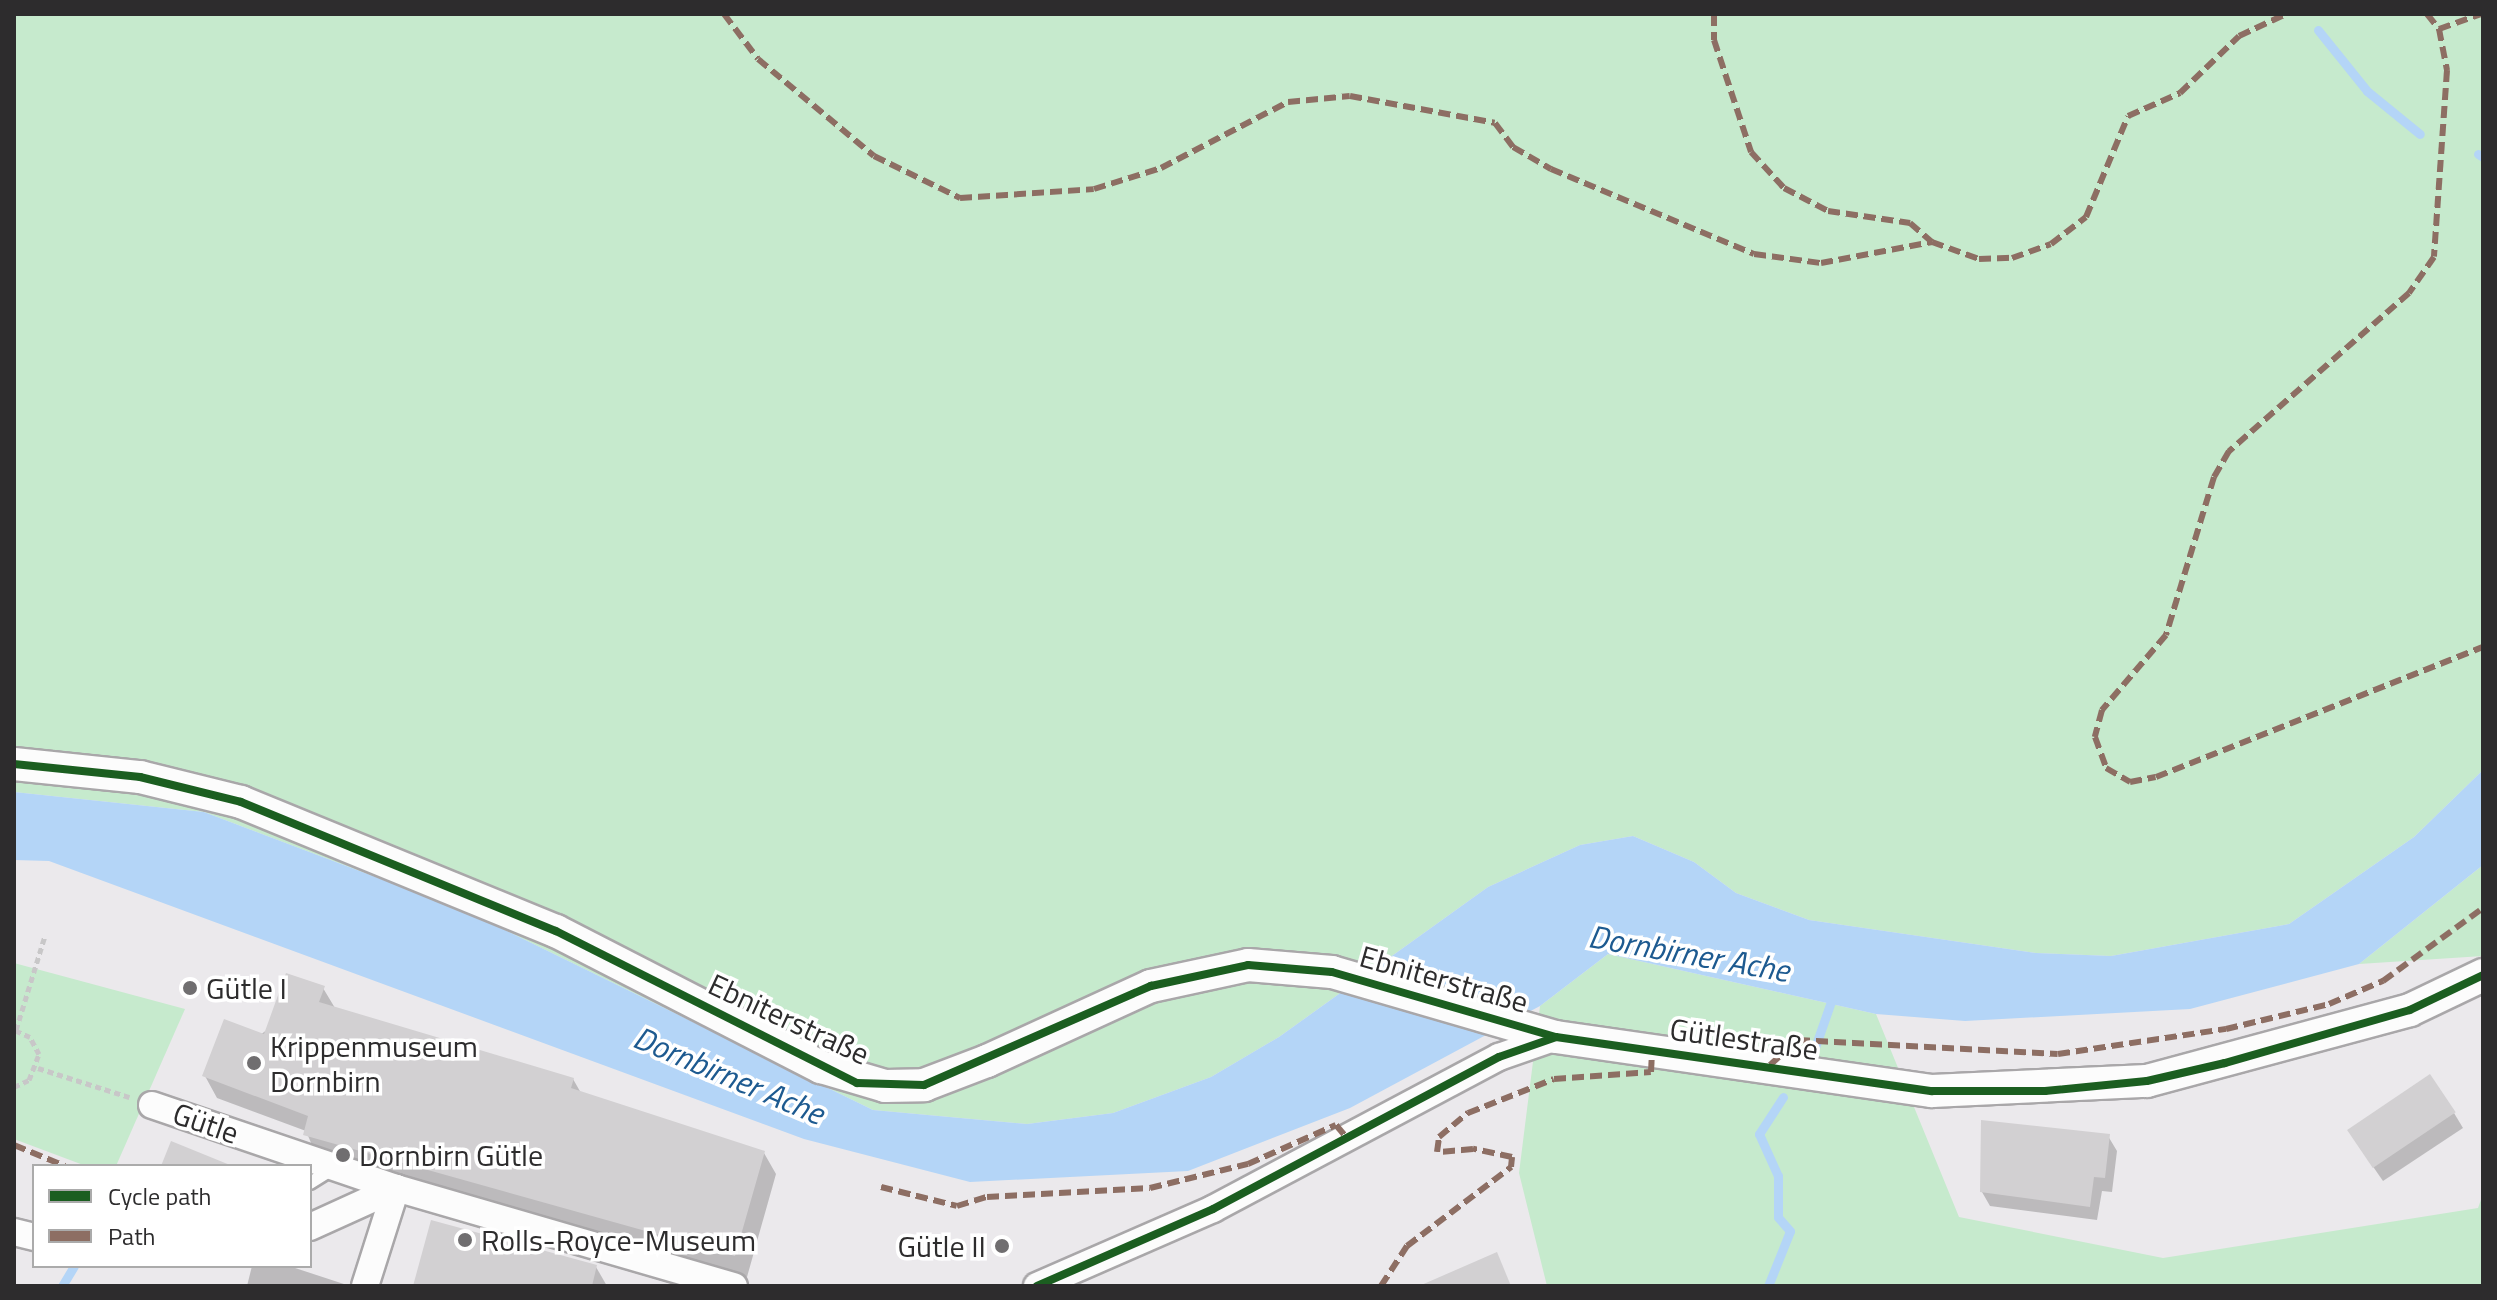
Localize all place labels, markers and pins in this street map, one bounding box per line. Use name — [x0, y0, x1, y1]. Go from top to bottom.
place label: Gütle I — [206, 970, 287, 1006]
marker: Gütle I — [181, 979, 199, 997]
place label: Krippenmuseum Dornbirn — [270, 1028, 478, 1098]
marker: Krippenmuseum Dornbirn — [245, 1054, 263, 1072]
place label: Dornbirn Gütle — [359, 1137, 543, 1173]
marker: Dornbirn Gütle — [334, 1146, 352, 1164]
place label: Rolls-Royce-Museum — [481, 1222, 756, 1258]
place label: Gütle II — [898, 1228, 986, 1264]
marker: Rolls-Royce-Museum — [456, 1231, 474, 1249]
marker: Gütle II — [993, 1237, 1011, 1255]

